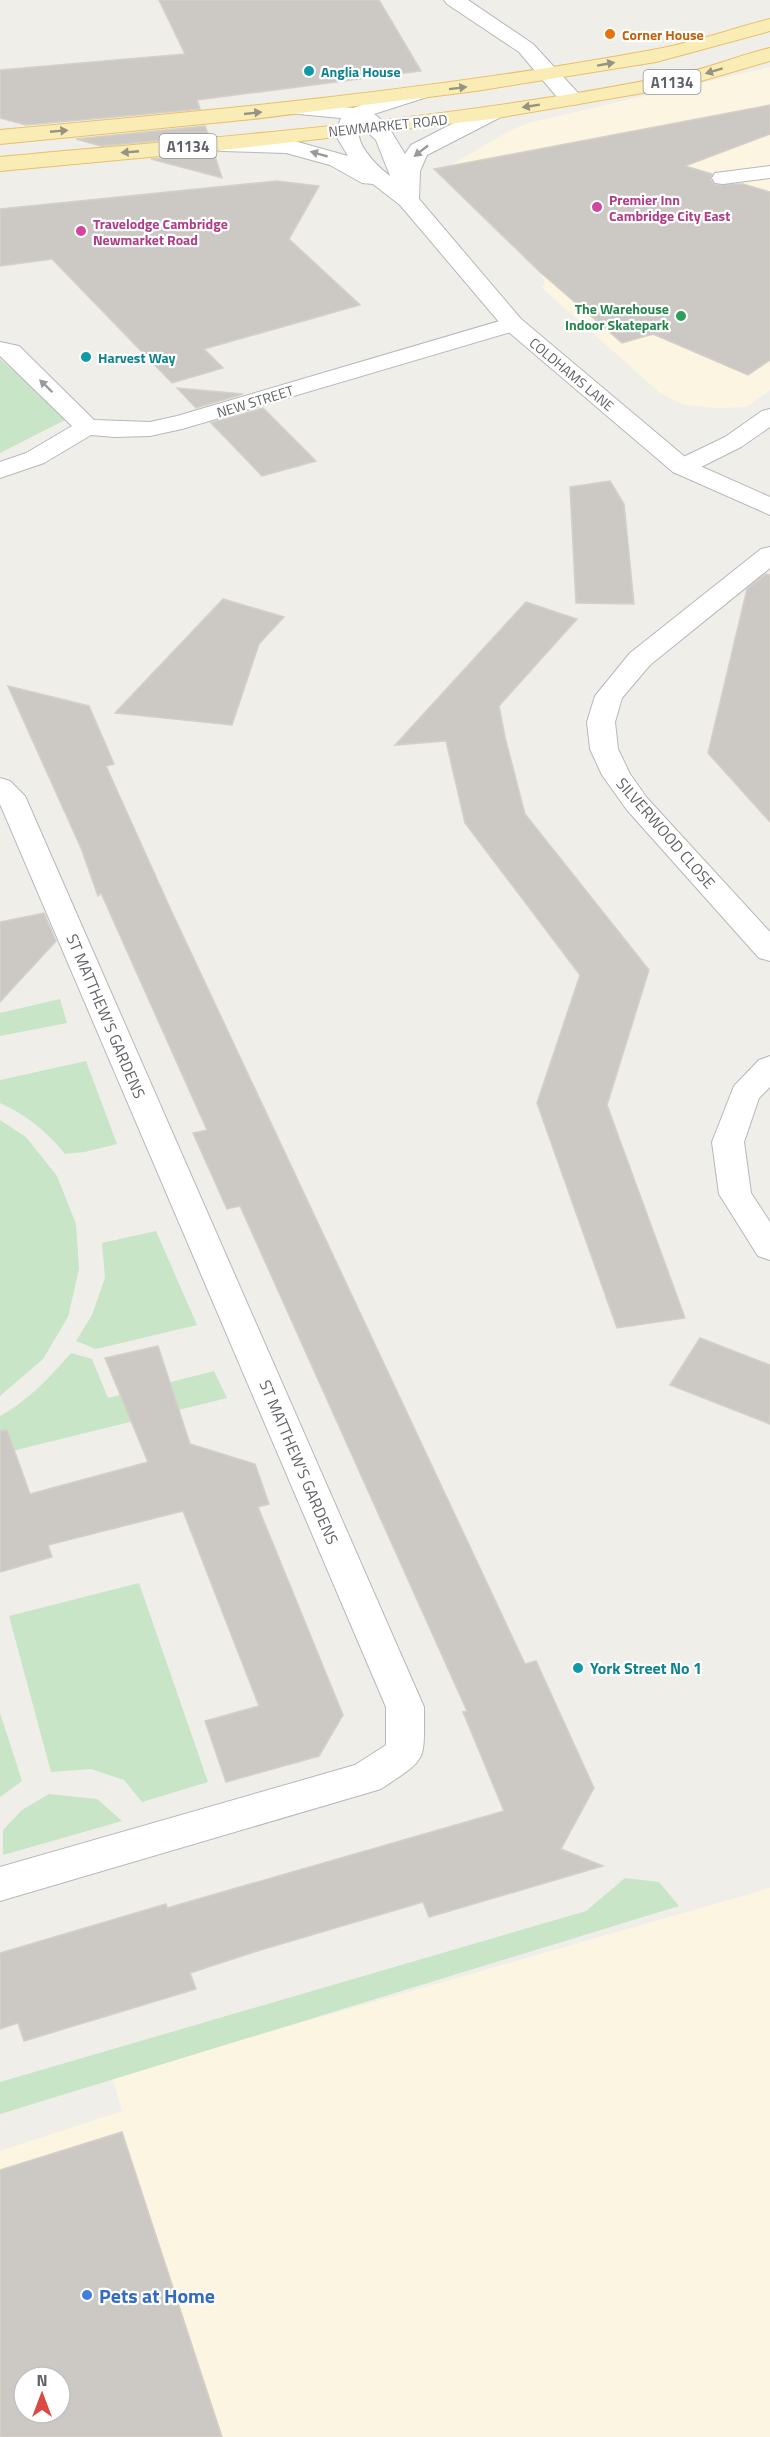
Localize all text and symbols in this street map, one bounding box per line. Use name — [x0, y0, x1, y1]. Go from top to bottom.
place label: Corner House — [622, 24, 704, 45]
marker: Corner House — [603, 27, 617, 41]
one-way arrow — [596, 60, 615, 69]
place label: Anglia House — [321, 61, 401, 82]
marker: Anglia House — [302, 64, 316, 78]
one-way arrow — [705, 67, 723, 76]
road number: A1134 — [644, 70, 700, 94]
one-way arrow — [449, 83, 468, 92]
one-way arrow — [521, 102, 540, 111]
one-way arrow — [244, 108, 263, 118]
street label: NEWMARKET ROAD — [327, 108, 449, 142]
one-way arrow — [50, 126, 69, 136]
road number: A1134 — [160, 134, 216, 158]
one-way arrow — [413, 145, 429, 157]
one-way arrow — [121, 147, 140, 157]
one-way arrow — [310, 149, 328, 158]
place label: Premier Inn Cambridge City East — [609, 189, 730, 226]
marker: Premier Inn Cambridge City East — [590, 200, 604, 214]
place label: Travelodge Cambridge Newmarket Road — [93, 213, 228, 250]
marker: Travelodge Cambridge Newmarket Road — [74, 224, 88, 238]
place label: The Warehouse Indoor Skatepark — [565, 298, 670, 335]
marker: The Warehouse Indoor Skatepark — [674, 309, 688, 323]
street label: COLDHAMS LANE — [525, 332, 619, 416]
place label: Harvest Way — [98, 347, 176, 368]
marker: Harvest Way — [79, 350, 93, 364]
street label: NEW STREET — [214, 379, 297, 423]
one-way arrow — [39, 380, 53, 394]
street label: SILVERWOOD CLOSE — [611, 772, 721, 894]
street label: ST MATTHEW'S GARDENS — [60, 930, 152, 1102]
street label: ST MATTHEW'S GARDENS — [253, 1376, 345, 1548]
place label: York Street No 1 — [590, 1656, 702, 1680]
marker: York Street No 1 — [571, 1661, 585, 1675]
place label: Pets at Home — [99, 2280, 215, 2311]
marker: Pets at Home — [80, 2288, 94, 2302]
north arrow — [12, 2365, 72, 2425]
text: N — [36, 2368, 48, 2392]

